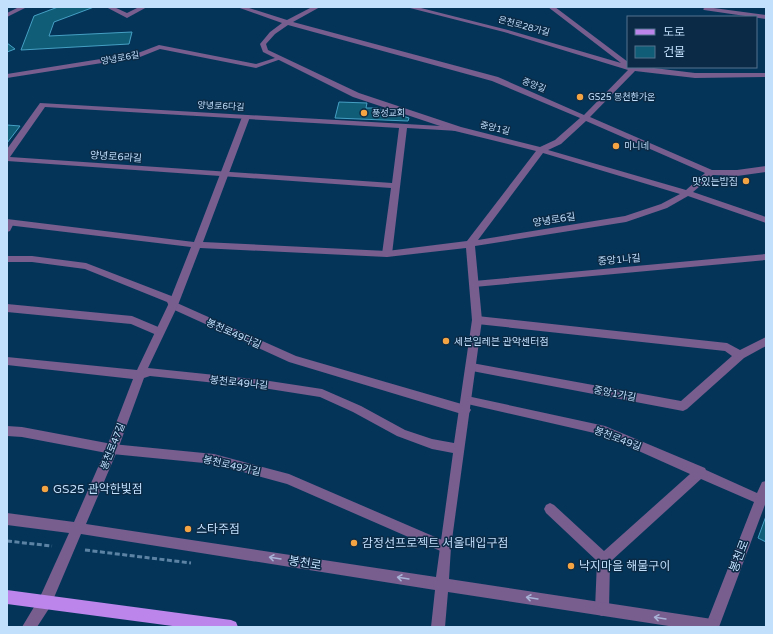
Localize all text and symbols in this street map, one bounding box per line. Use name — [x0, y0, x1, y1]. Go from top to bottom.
street label: 은천로28가길 — [497, 13, 551, 39]
legend — [627, 16, 757, 68]
text: 도로 — [663, 25, 685, 39]
text: 건물 — [663, 45, 685, 59]
street label: 양녕로6길 — [100, 50, 140, 67]
street label: 중앙길 — [520, 76, 547, 95]
place label: GS25 봉천한가온 — [588, 91, 655, 103]
marker: GS25 봉천한가온 — [575, 92, 585, 102]
street label: 양녕로6다길 — [197, 100, 245, 113]
marker: 풍성교회 — [359, 108, 369, 118]
place label: 풍성교회 — [372, 108, 405, 119]
street label: 중앙1길 — [479, 119, 511, 138]
marker: 미니네 — [611, 141, 621, 151]
place label: 미니네 — [624, 141, 649, 152]
street label: 양녕로6라길 — [89, 149, 142, 165]
place label: 맛있는밥집 — [692, 176, 738, 188]
marker: 맛있는밥집 — [741, 176, 751, 186]
street label: 양녕로6길 — [532, 211, 576, 229]
street label: 중앙1나길 — [597, 252, 641, 268]
street label: 봉천로49다길 — [204, 317, 263, 351]
marker: 세븐일레븐 관악센터점 — [441, 336, 451, 346]
place label: 세븐일레븐 관악센터점 — [454, 336, 549, 348]
street label: 봉천로49나길 — [209, 374, 269, 392]
street label: 중앙1가길 — [593, 384, 637, 404]
street label: 봉천로47길 — [98, 421, 128, 472]
street label: 봉천로49길 — [592, 424, 643, 453]
street label: 봉천로49가길 — [202, 454, 262, 478]
place label: GS25 관악한빛점 — [53, 482, 143, 496]
marker: GS25 관악한빛점 — [40, 484, 50, 494]
place label: 스타주점 — [196, 522, 240, 536]
marker: 스타주점 — [183, 524, 193, 534]
place label: 감정선프로젝트 서울대입구점 — [362, 536, 509, 550]
marker: 감정선프로젝트 서울대입구점 — [349, 538, 359, 548]
street label: 봉천로 — [727, 538, 751, 574]
street label: 봉천로 — [288, 553, 322, 573]
one-way arrow — [269, 554, 282, 562]
place label: 낙지마을 해물구이 — [579, 559, 670, 573]
marker: 낙지마을 해물구이 — [566, 561, 576, 571]
one-way arrow — [397, 574, 410, 582]
one-way arrow — [525, 594, 538, 602]
one-way arrow — [654, 614, 667, 622]

